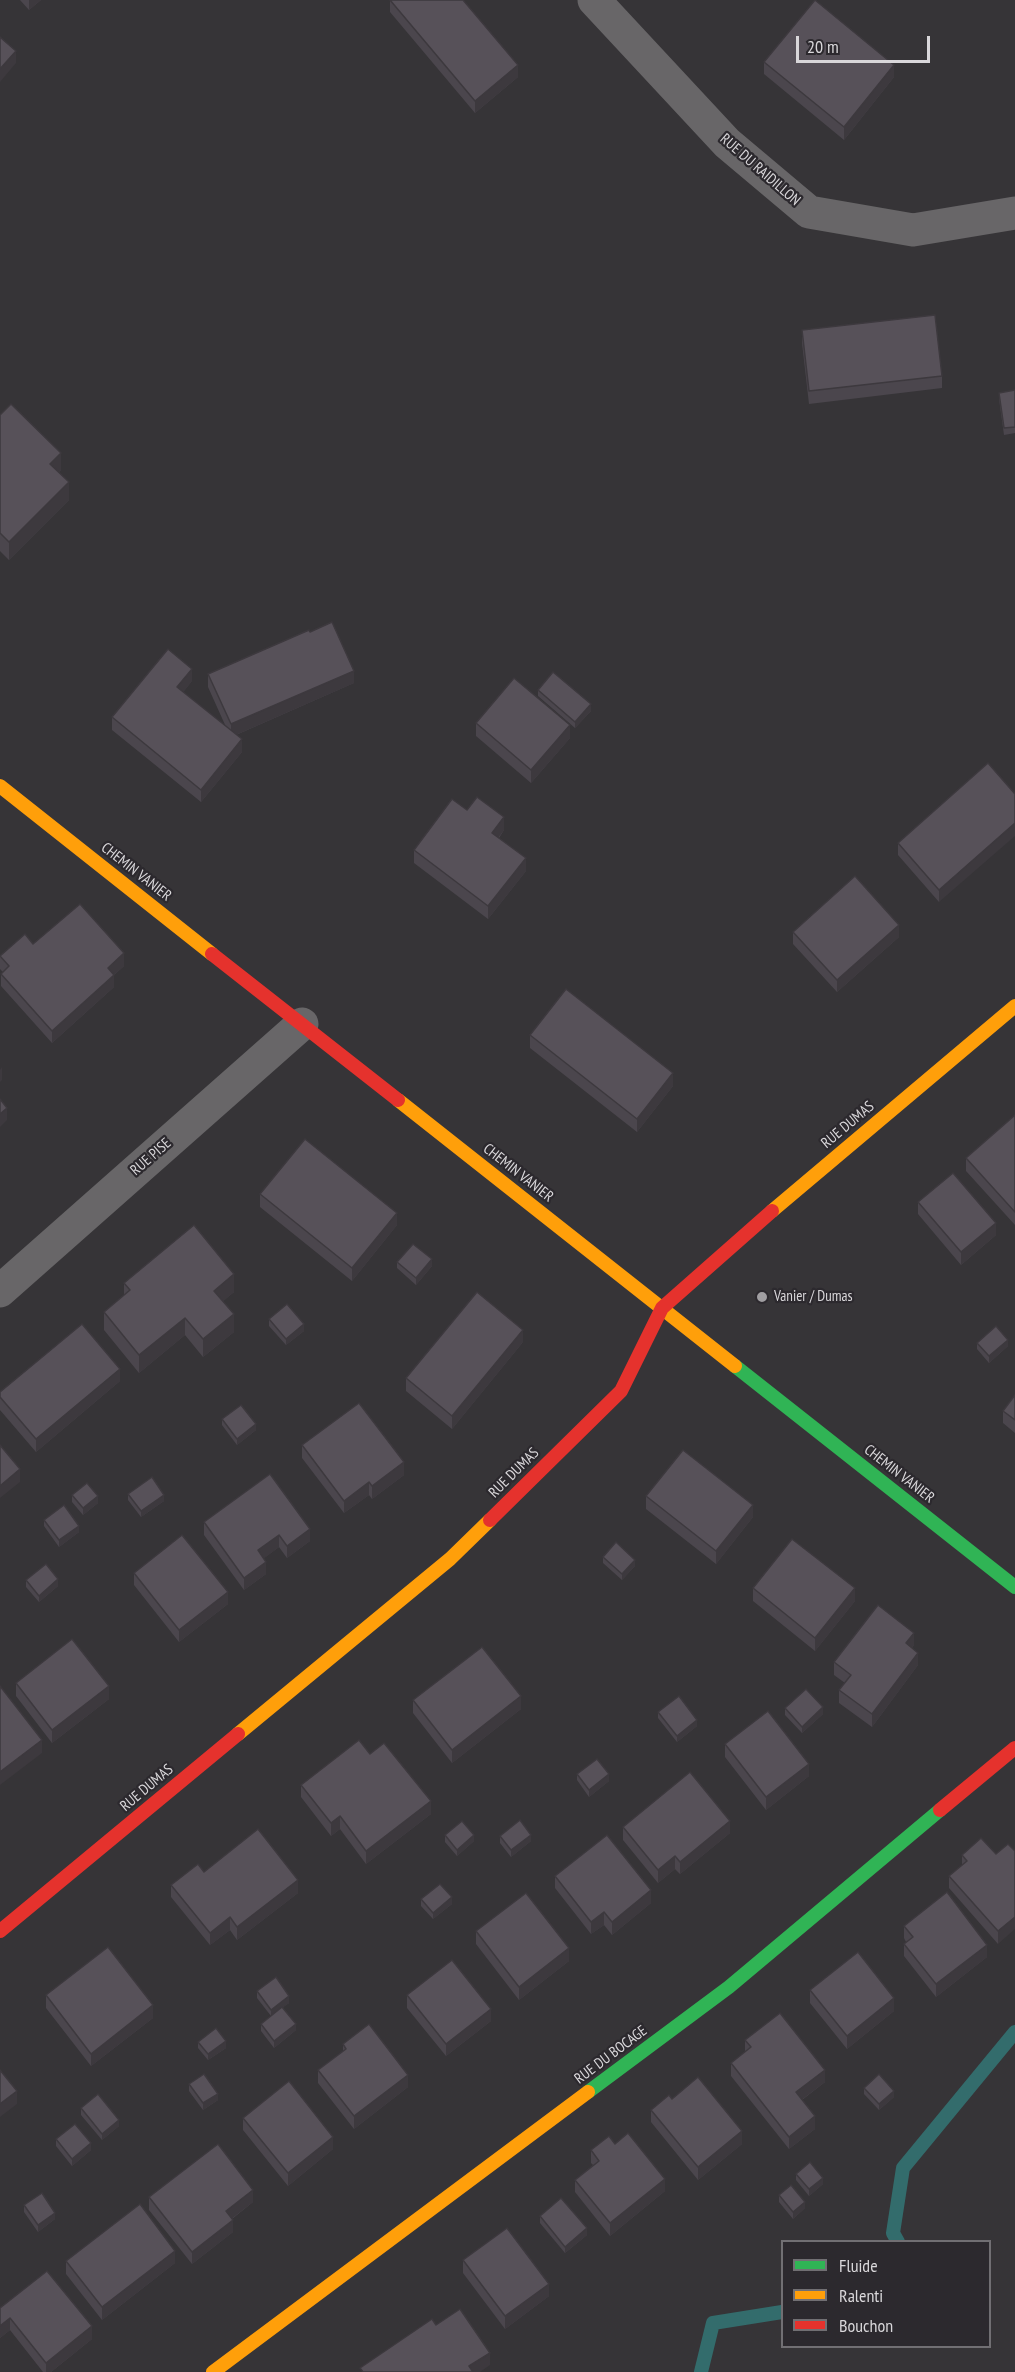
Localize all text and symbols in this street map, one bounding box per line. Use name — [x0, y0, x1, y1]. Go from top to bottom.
scale bar — [799, 24, 932, 62]
text: 20 m — [807, 35, 839, 58]
street label: RUE DU RAIDILLON — [716, 130, 804, 210]
street label: CHEMIN VANIER — [97, 839, 175, 905]
street label: RUE DUMAS — [818, 1098, 878, 1152]
street label: RUE PISE — [127, 1135, 175, 1179]
street label: CHEMIN VANIER — [479, 1140, 557, 1206]
place label: Vanier / Dumas — [774, 1288, 852, 1306]
marker: Vanier / Dumas — [755, 1290, 769, 1304]
street label: CHEMIN VANIER — [860, 1441, 938, 1507]
street label: RUE DUMAS — [485, 1444, 543, 1502]
street label: RUE DUMAS — [117, 1761, 177, 1815]
street label: RUE DU BOCAGE — [571, 2022, 651, 2088]
legend — [781, 2240, 991, 2348]
text: Fluide — [839, 2254, 878, 2277]
text: Ralenti — [839, 2284, 883, 2307]
text: Bouchon — [839, 2314, 893, 2337]

